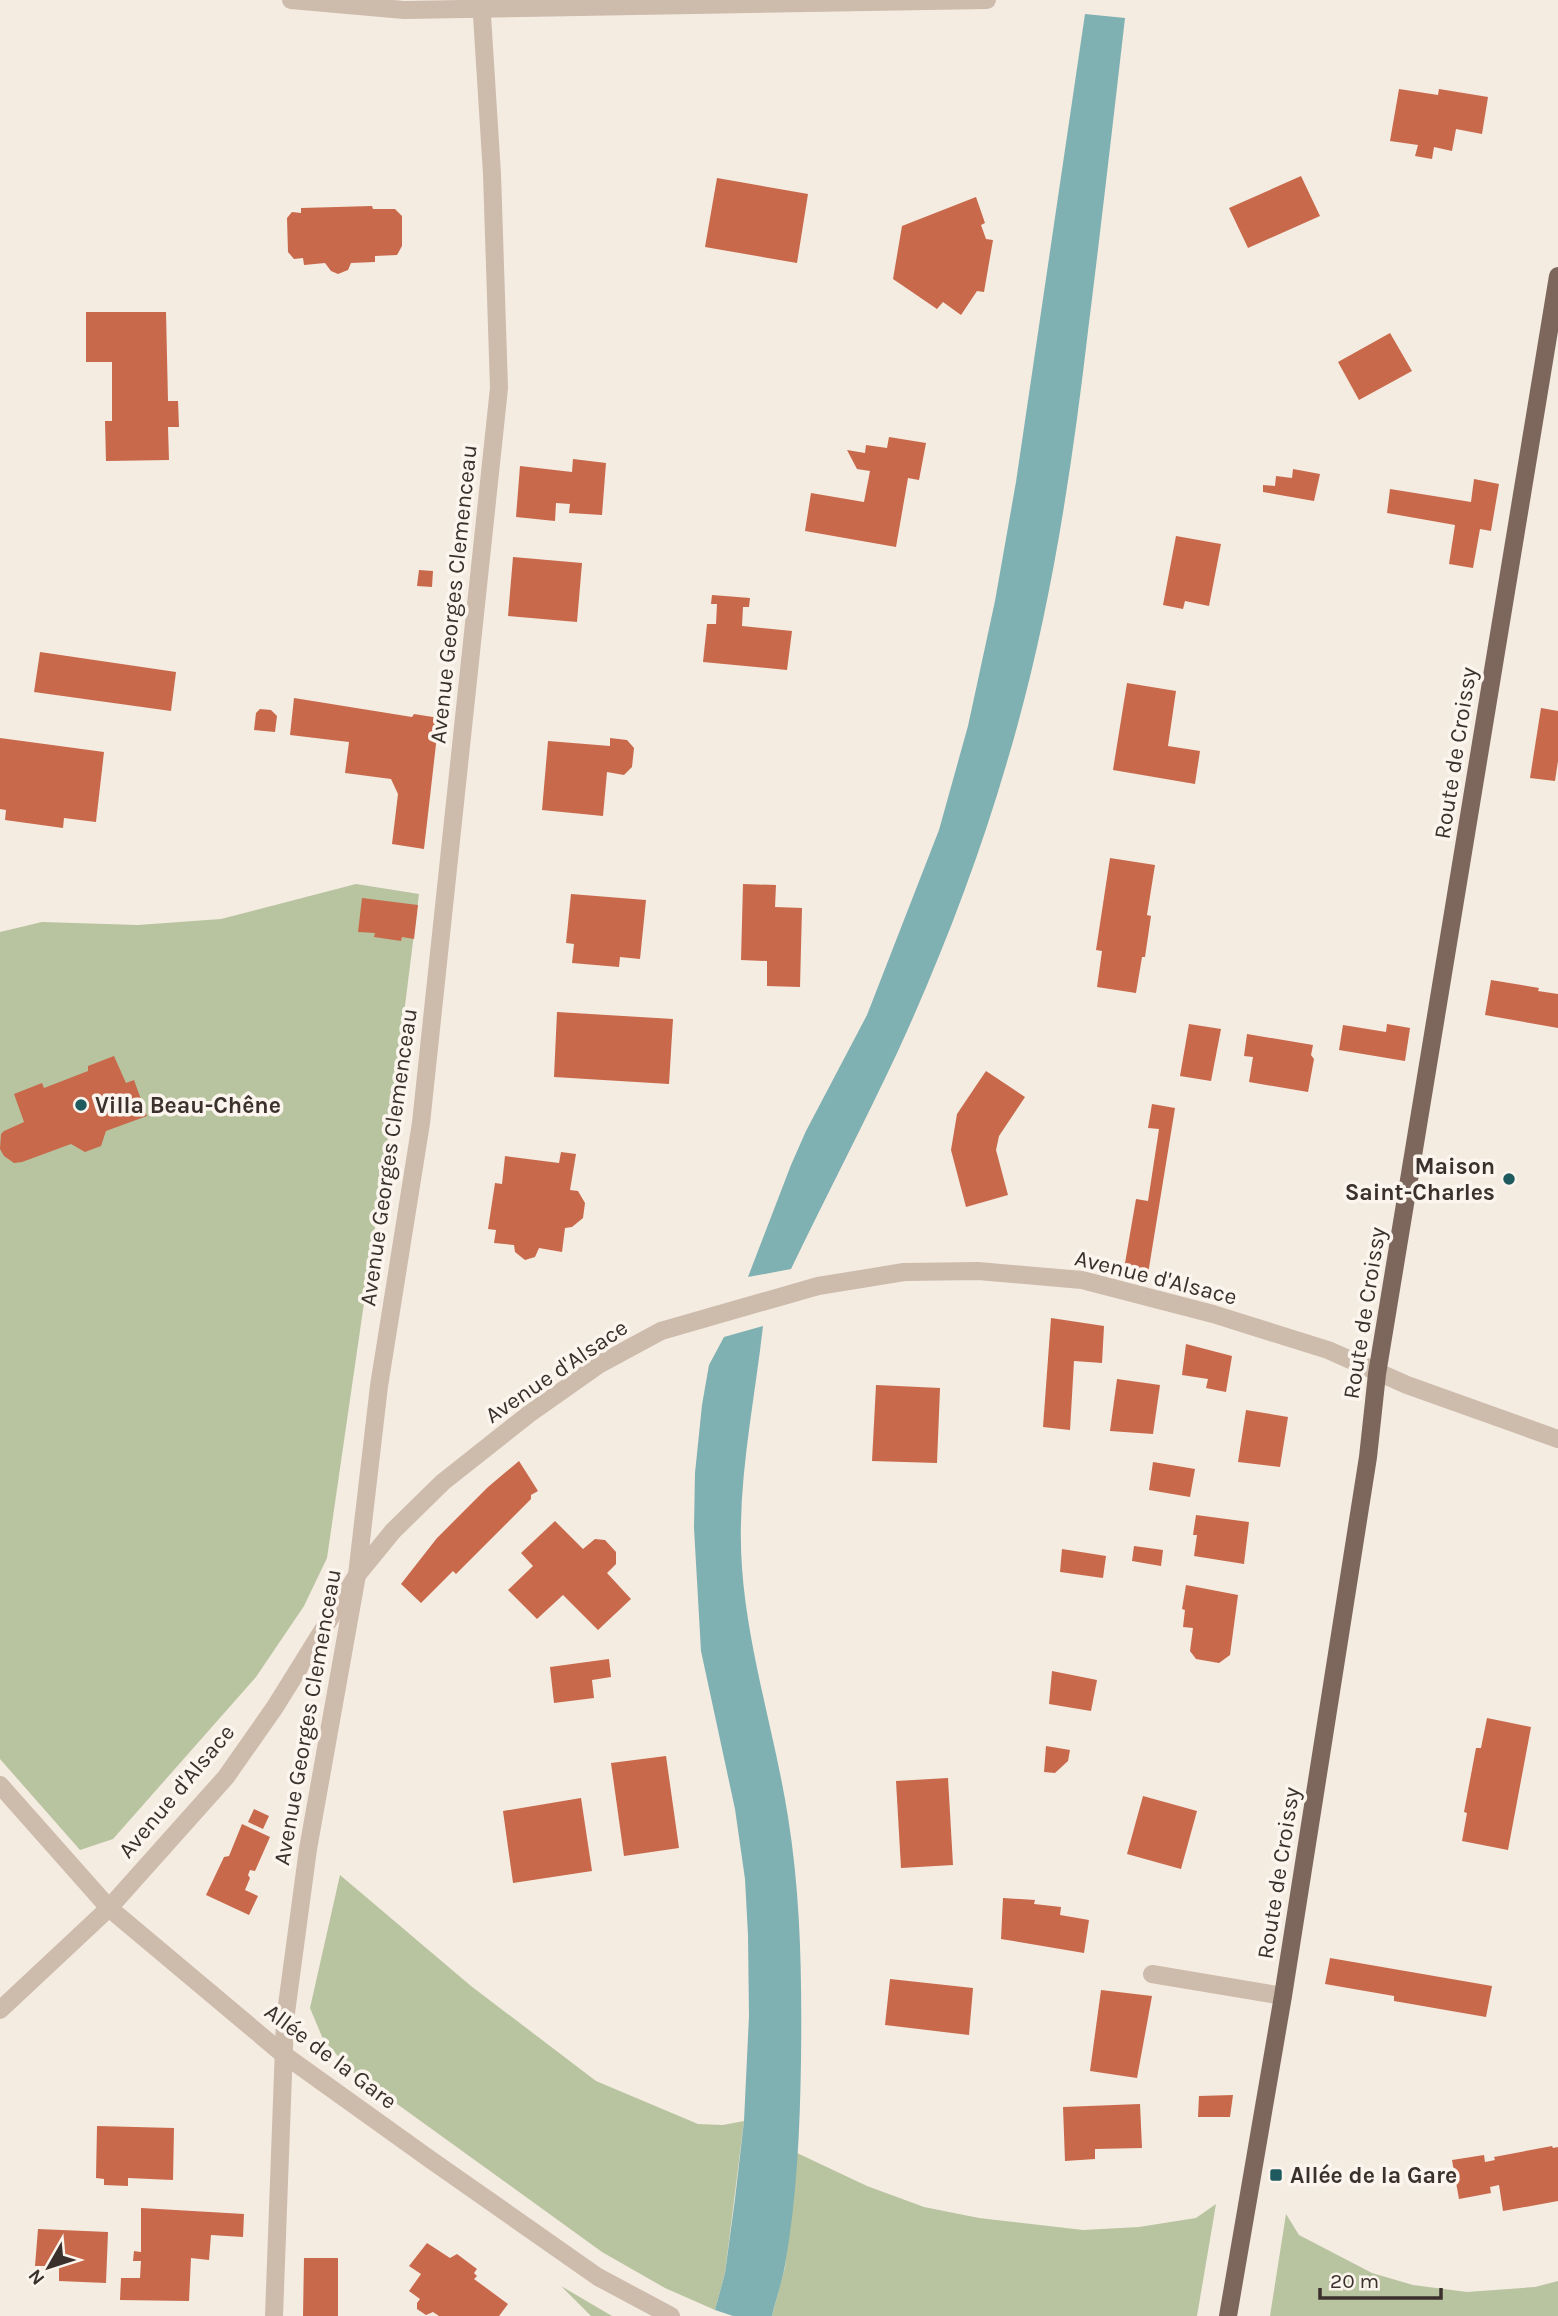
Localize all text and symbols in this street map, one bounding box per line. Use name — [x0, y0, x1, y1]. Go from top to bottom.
street label: Avenue Georges Clemenceau — [424, 443, 483, 745]
street label: Route de Croissy — [1429, 665, 1482, 841]
street label: Avenue Georges Clemenceau — [354, 1006, 423, 1308]
place label: Villa Beau-Chêne — [95, 1092, 281, 1119]
marker: Villa Beau-Chêne — [73, 1097, 89, 1113]
place label: Maison Saint-Charles — [1345, 1153, 1495, 1206]
marker: Maison Saint-Charles — [1501, 1171, 1517, 1187]
street label: Route de Croissy — [1338, 1225, 1391, 1401]
street label: Avenue d'Alsace — [1072, 1244, 1240, 1311]
street label: Avenue d'Alsace — [480, 1314, 633, 1429]
street label: Avenue Georges Clemenceau — [268, 1567, 347, 1867]
street label: Avenue d'Alsace — [113, 1719, 240, 1864]
street label: Route de Croissy — [1252, 1785, 1305, 1961]
street label: Allée de la Gare — [259, 1998, 402, 2115]
place label: Allée de la Gare — [1290, 2162, 1457, 2189]
marker: Allée de la Gare — [1268, 2167, 1284, 2183]
north arrow — [14, 2232, 84, 2302]
scale bar — [1320, 2256, 1441, 2300]
text: N — [24, 2265, 49, 2289]
text: 20 m — [1330, 2269, 1379, 2293]

